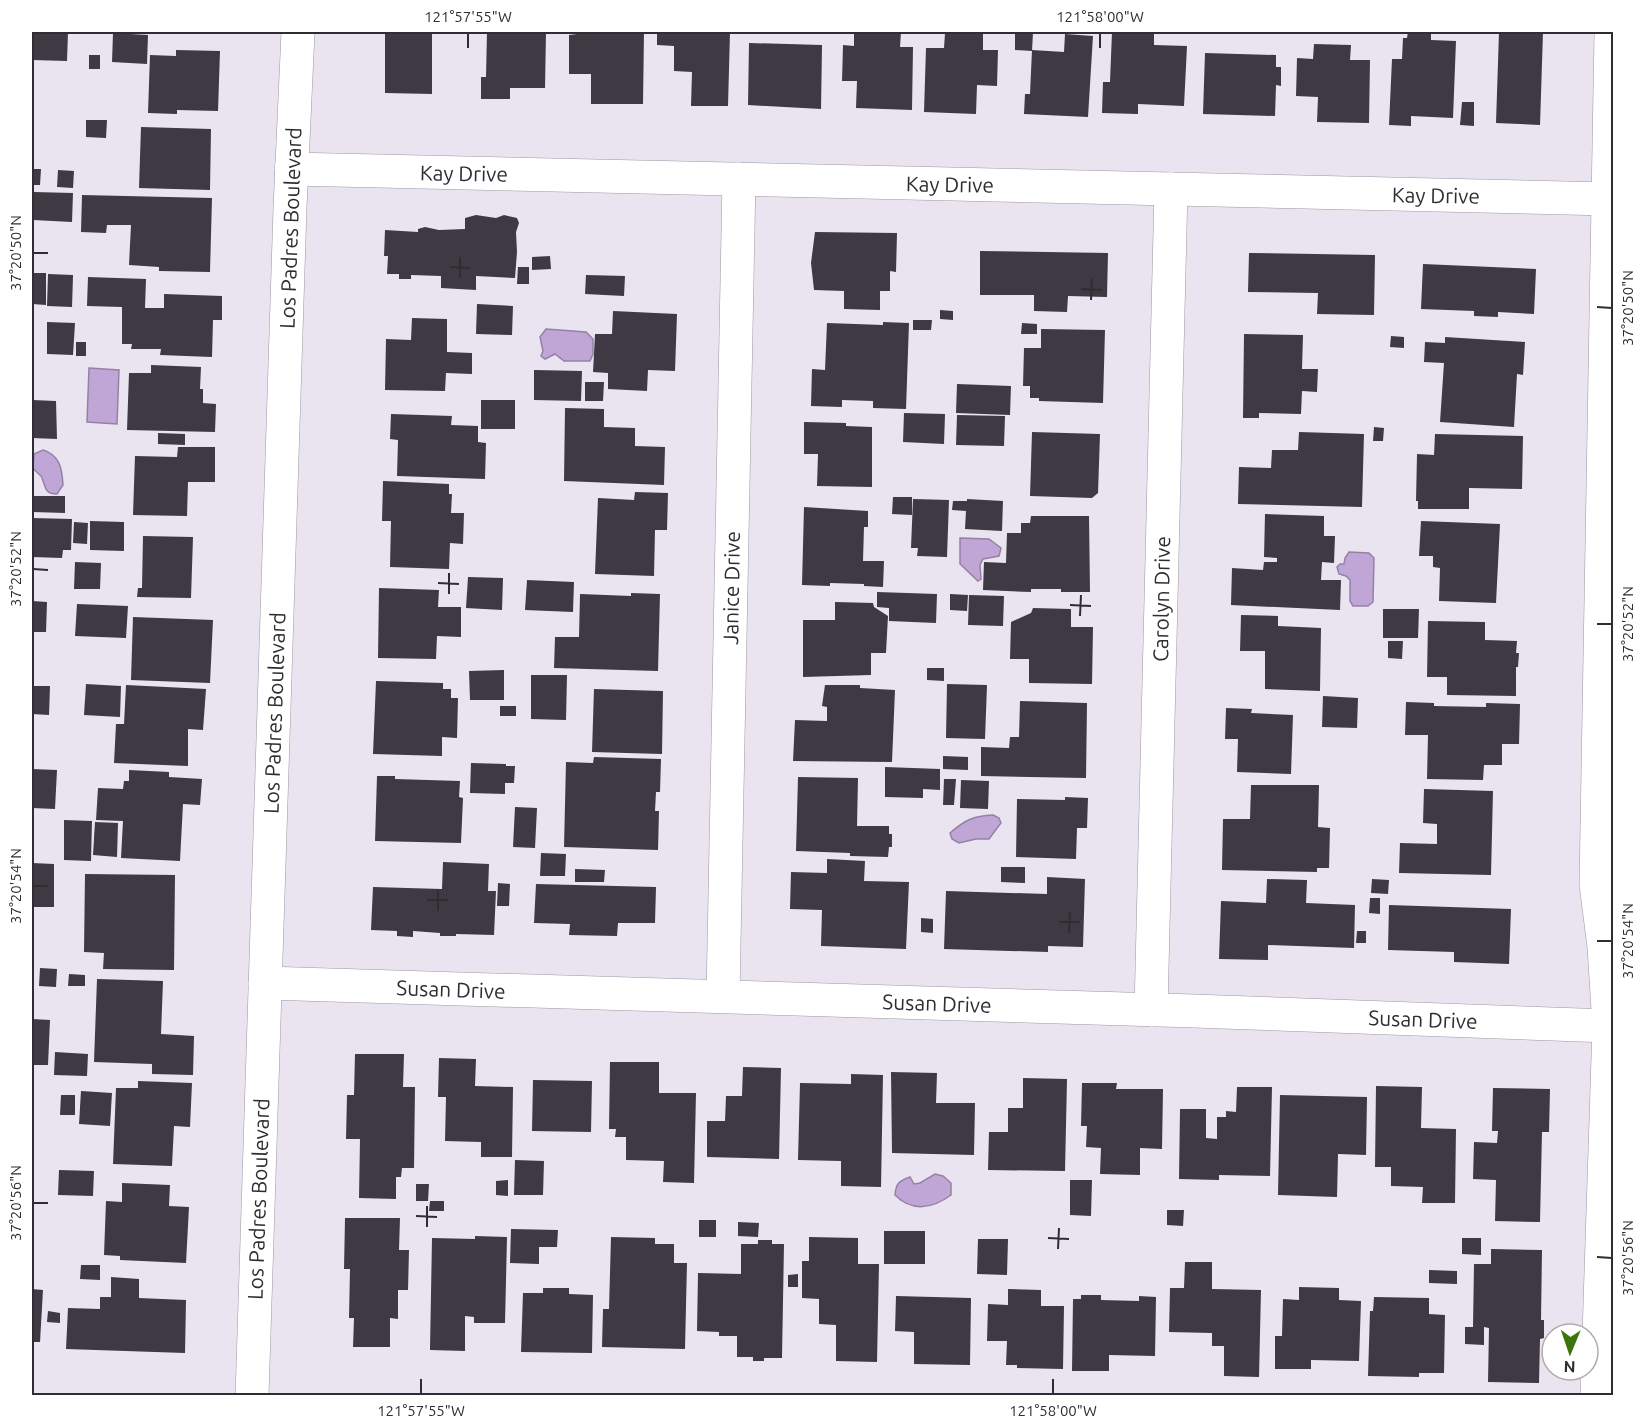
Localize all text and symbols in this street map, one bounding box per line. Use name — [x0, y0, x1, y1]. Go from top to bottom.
text: 121°57'55"W — [424, 8, 512, 25]
text: 121°58'00"W — [1056, 8, 1144, 25]
street label: Los Padres Boulevard — [274, 127, 306, 329]
street label: Kay Drive — [420, 160, 508, 186]
street label: Kay Drive — [906, 171, 994, 197]
street label: Kay Drive — [1392, 182, 1480, 208]
text: 37°20'50"N — [7, 215, 24, 291]
text: 37°20'50"N — [1619, 270, 1636, 346]
text: 37°20'52"N — [7, 531, 24, 607]
street label: Janice Drive — [718, 531, 744, 645]
street label: Carolyn Drive — [1148, 536, 1174, 662]
text: 37°20'52"N — [1619, 586, 1636, 662]
street label: Los Padres Boulevard — [258, 612, 290, 814]
text: 37°20'54"N — [7, 848, 24, 924]
text: 37°20'54"N — [1619, 903, 1636, 979]
street label: Susan Drive — [396, 975, 506, 1003]
street label: Susan Drive — [882, 989, 992, 1017]
street label: Susan Drive — [1368, 1005, 1478, 1033]
street label: Los Padres Boulevard — [242, 1098, 274, 1300]
text: 37°20'56"N — [7, 1165, 24, 1241]
text: 37°20'56"N — [1619, 1220, 1636, 1296]
north arrow — [1540, 1322, 1600, 1382]
text: N — [1563, 1358, 1576, 1376]
text: 121°57'55"W — [377, 1402, 465, 1419]
text: 121°58'00"W — [1009, 1402, 1097, 1419]

